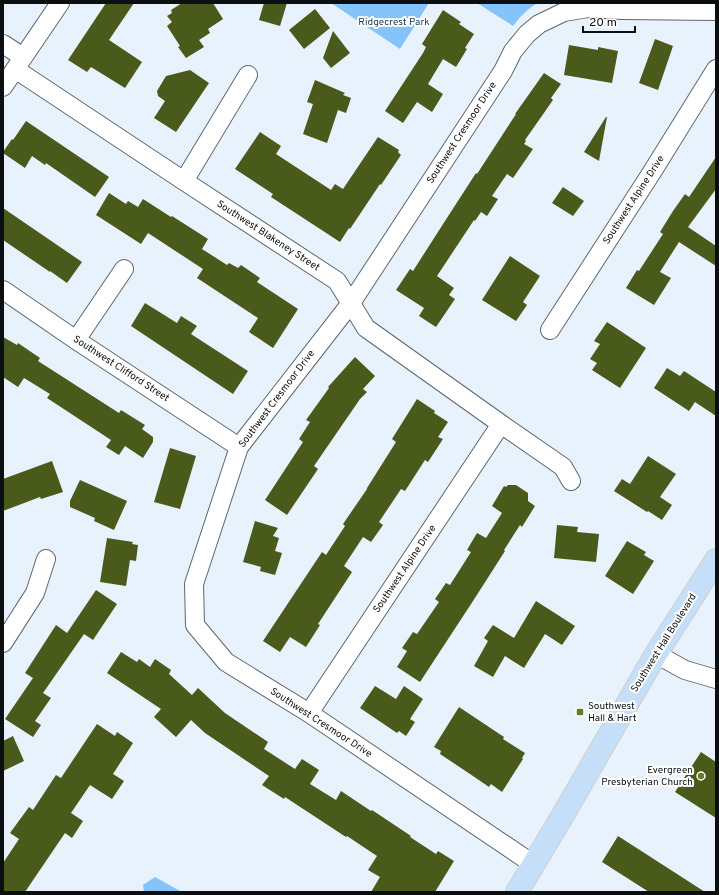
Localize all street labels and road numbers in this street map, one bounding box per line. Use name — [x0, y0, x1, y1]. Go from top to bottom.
street label: Southwest Cresmoor Drive — [424, 80, 500, 186]
street label: Southwest Alpine Drive — [600, 153, 668, 247]
street label: Southwest Blakeney Street — [214, 198, 322, 274]
street label: Southwest Clifford Street — [70, 333, 172, 405]
street label: Southwest Cresmoor Drive — [236, 348, 318, 450]
street label: Southwest Alpine Drive — [371, 522, 439, 616]
street label: Southwest Hall Boulevard — [628, 591, 700, 695]
street label: Southwest Cresmoor Drive — [268, 685, 374, 761]

